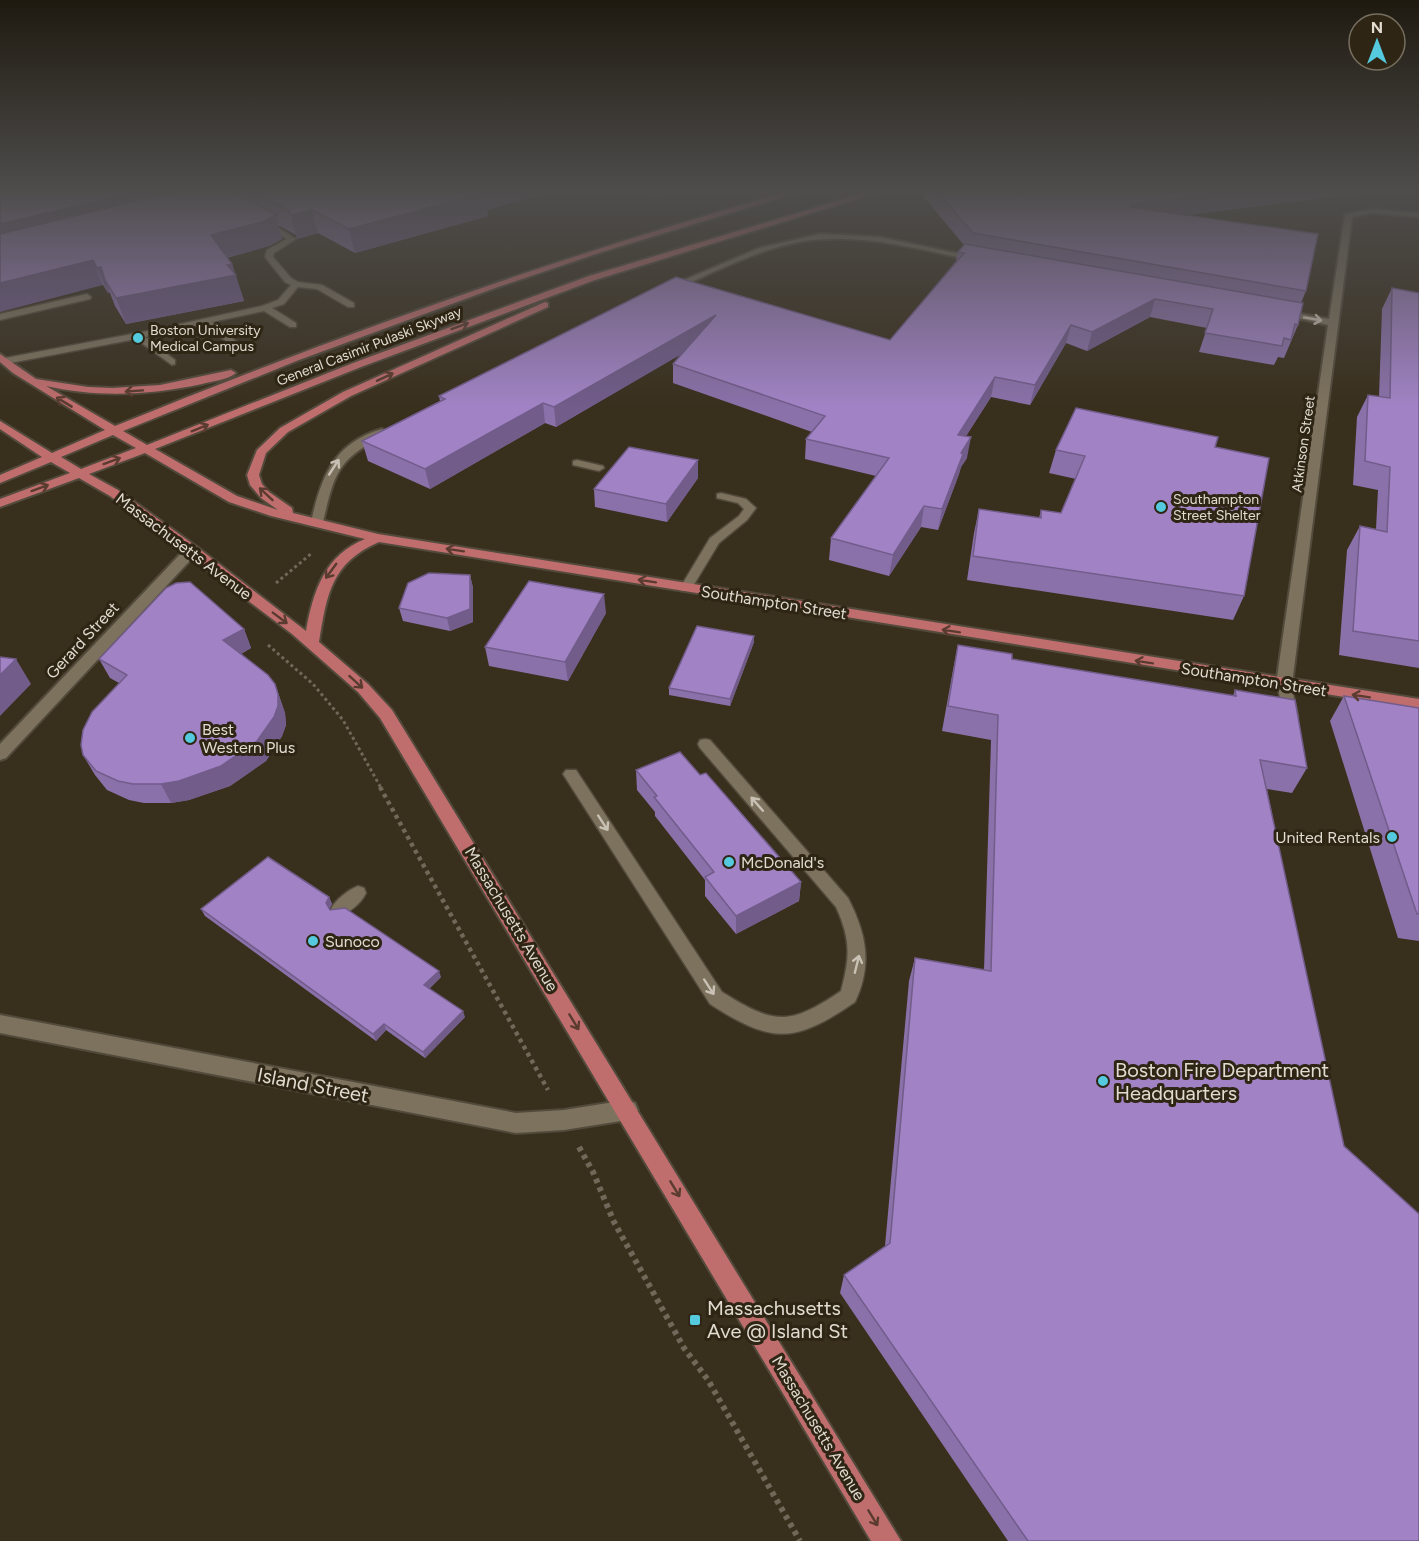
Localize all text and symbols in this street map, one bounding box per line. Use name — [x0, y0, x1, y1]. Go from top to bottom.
north arrow — [1347, 12, 1407, 72]
text: N — [1371, 18, 1383, 37]
street label: General Casimir Pulaski Skyway — [274, 303, 465, 390]
one-way arrow — [1303, 314, 1323, 325]
one-way arrow — [450, 320, 469, 331]
place label: Boston University Medical Campus — [150, 322, 261, 355]
marker: Boston University Medical Campus — [131, 331, 145, 345]
one-way arrow — [376, 370, 394, 382]
one-way arrow — [124, 386, 144, 397]
street label: Atkinson Street — [1288, 394, 1319, 494]
one-way arrow — [56, 395, 73, 407]
one-way arrow — [191, 422, 209, 433]
one-way arrow — [103, 455, 121, 466]
one-way arrow — [328, 458, 341, 475]
one-way arrow — [30, 482, 49, 493]
one-way arrow — [258, 487, 273, 502]
street label: Massachusetts Avenue — [112, 489, 256, 604]
place label: Southampton Street Shelter — [1173, 491, 1261, 524]
marker: Southampton Street Shelter — [1154, 500, 1168, 514]
one-way arrow — [445, 545, 465, 556]
one-way arrow — [325, 562, 338, 578]
one-way arrow — [638, 576, 658, 587]
street label: Southampton Street — [700, 582, 848, 623]
street label: Gerard Street — [42, 598, 123, 683]
one-way arrow — [271, 612, 287, 624]
one-way arrow — [942, 625, 962, 636]
one-way arrow — [1134, 656, 1154, 667]
street label: Southampton Street — [1180, 659, 1328, 700]
one-way arrow — [348, 675, 363, 689]
one-way arrow — [1352, 690, 1371, 701]
place label: Best Western Plus — [202, 720, 295, 757]
marker: Best Western Plus — [183, 731, 197, 745]
one-way arrow — [750, 797, 764, 812]
one-way arrow — [597, 814, 609, 831]
place label: United Rentals — [1275, 828, 1380, 847]
marker: United Rentals — [1385, 830, 1399, 844]
street label: Massachusetts Avenue — [461, 844, 562, 995]
place label: McDonald's — [741, 853, 824, 872]
marker: McDonald's — [722, 855, 736, 869]
place label: Sunoco — [325, 932, 380, 951]
marker: Sunoco — [306, 934, 320, 948]
one-way arrow — [851, 955, 863, 974]
one-way arrow — [703, 978, 715, 994]
one-way arrow — [568, 1013, 580, 1030]
place label: Boston Fire Department Headquarters — [1115, 1058, 1329, 1105]
street label: Island Street — [255, 1062, 371, 1108]
marker: Boston Fire Department Headquarters — [1096, 1074, 1110, 1088]
one-way arrow — [669, 1180, 681, 1197]
place label: Massachusetts Ave @ Island St — [707, 1296, 848, 1343]
marker: Massachusetts Ave @ Island St — [688, 1313, 702, 1327]
street label: Massachusetts Avenue — [768, 1353, 869, 1504]
one-way arrow — [867, 1509, 879, 1526]

